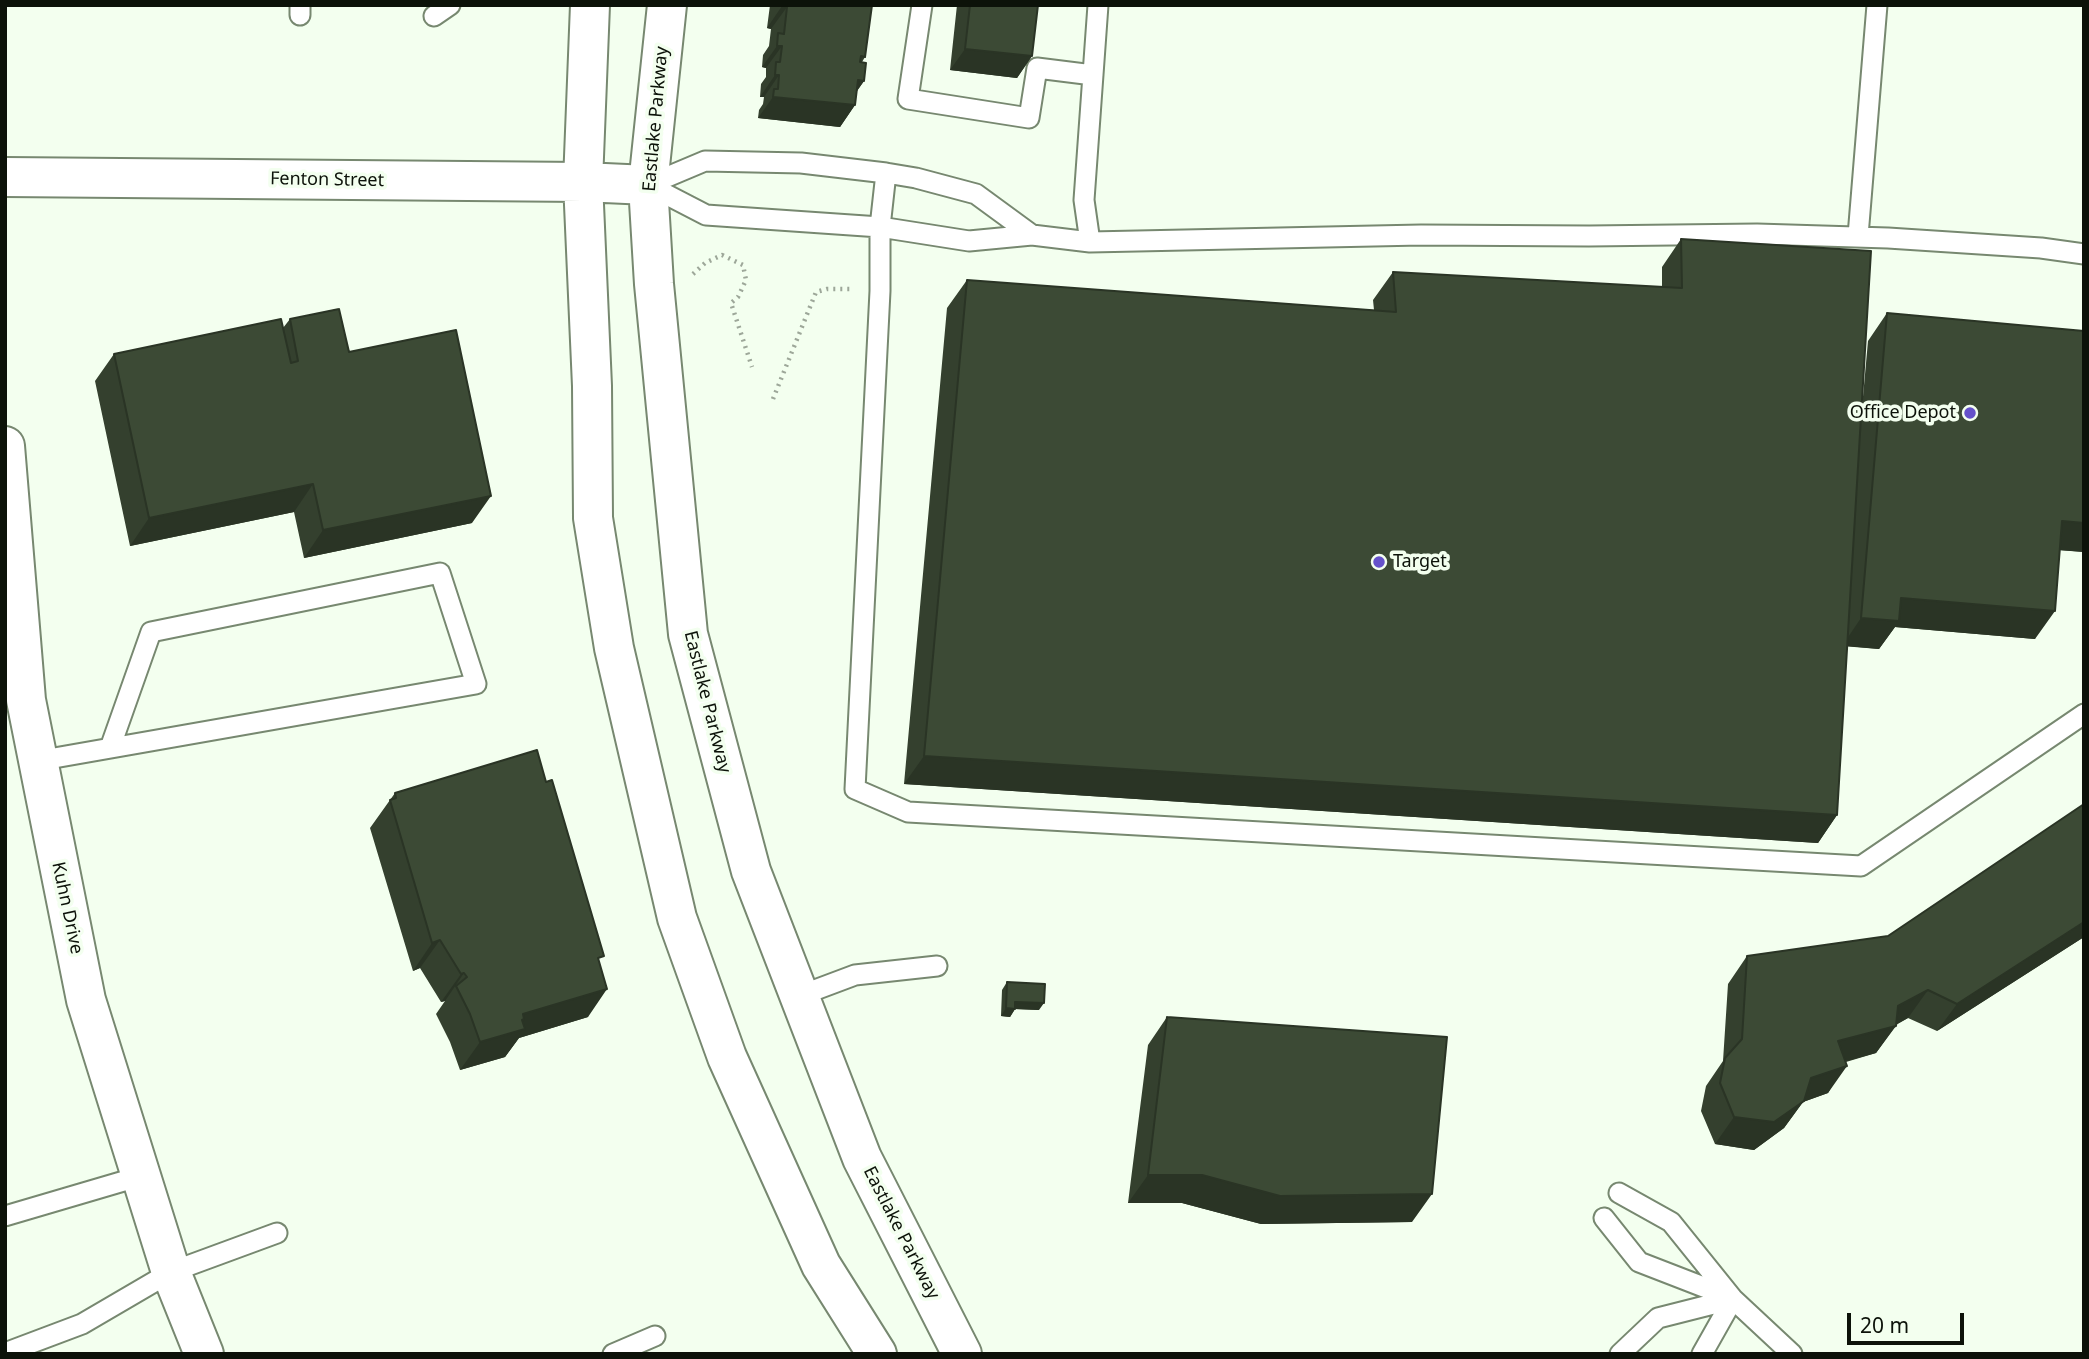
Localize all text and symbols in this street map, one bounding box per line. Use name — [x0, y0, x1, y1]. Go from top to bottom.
street label: Eastlake Parkway — [639, 45, 673, 193]
street label: Fenton Street — [270, 168, 384, 192]
place label: Office Depot — [1850, 402, 1956, 424]
marker: Office Depot — [1962, 405, 1978, 421]
place label: Target — [1393, 551, 1447, 573]
marker: Target — [1371, 554, 1387, 570]
street label: Eastlake Parkway — [679, 629, 735, 775]
street label: Kuhn Drive — [47, 860, 87, 956]
street label: Eastlake Parkway — [858, 1163, 944, 1303]
scale bar — [1851, 1300, 1968, 1344]
text: 20 m — [1860, 1311, 1909, 1339]

